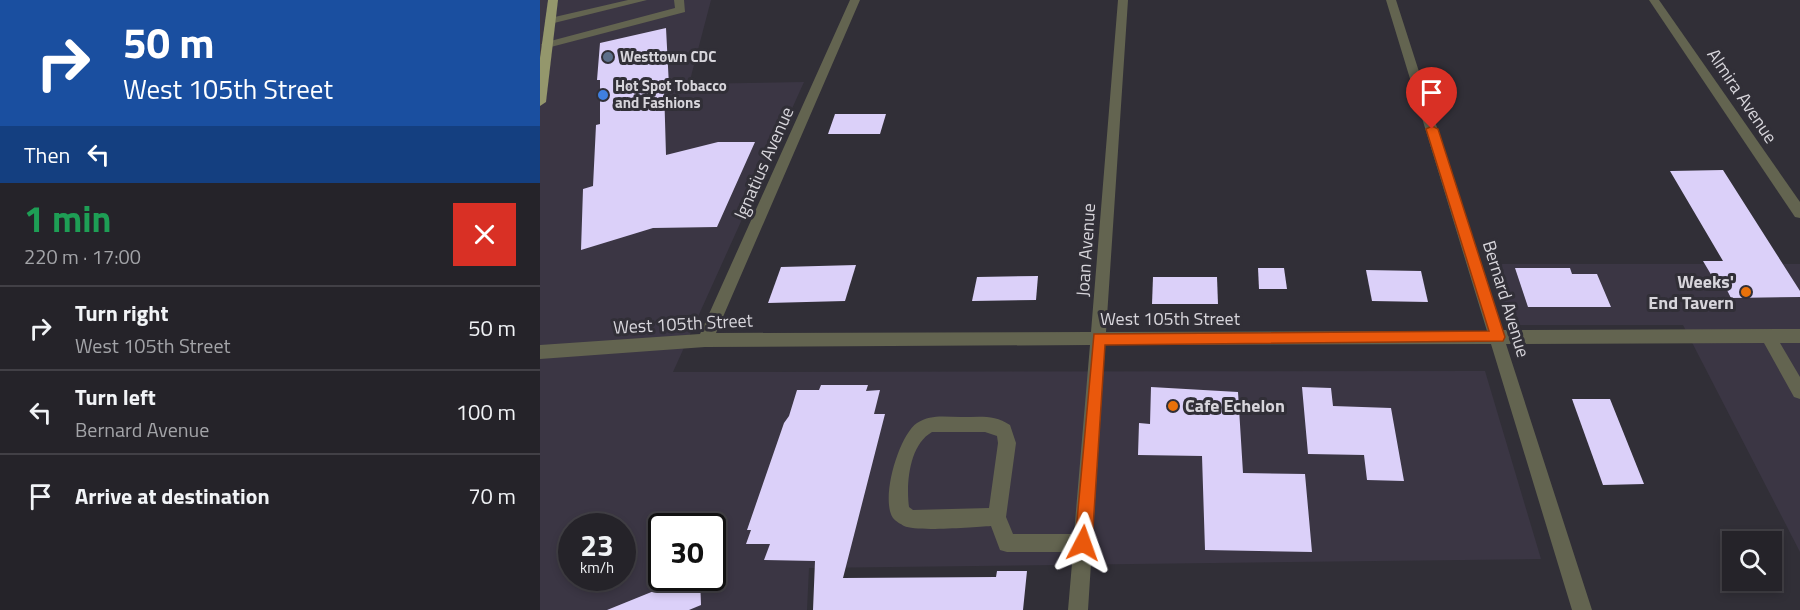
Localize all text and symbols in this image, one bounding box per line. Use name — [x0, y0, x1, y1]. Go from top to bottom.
text: 50 m — [123, 10, 215, 74]
icon: right — [24, 24, 102, 102]
street label: Almira Avenue — [1701, 43, 1784, 149]
place label: Westtown CDC — [620, 45, 716, 68]
marker: Westtown CDC — [601, 50, 615, 64]
pin — [1406, 67, 1457, 129]
text: West 105th Street — [123, 68, 333, 109]
place label: Hot Spot Tobacco and Fashions — [615, 74, 727, 114]
icon: arrive — [1415, 76, 1448, 109]
marker: Hot Spot Tobacco and Fashions — [596, 88, 610, 102]
street label: Ignatius Avenue — [727, 102, 800, 223]
text: Then — [24, 138, 70, 172]
icon: left — [82, 138, 115, 171]
text: 1 min — [24, 191, 111, 246]
street label: Joan Avenue — [1069, 202, 1102, 298]
button: close — [453, 203, 516, 266]
street label: Bernard Avenue — [1476, 237, 1537, 361]
text: 220 m · 17:00 — [24, 241, 141, 272]
place label: Weeks' End Tavern — [1648, 268, 1734, 316]
marker: Weeks' End Tavern — [1739, 285, 1753, 299]
text: Turn right — [75, 296, 169, 330]
street label: West 105th Street — [1100, 305, 1241, 332]
street label: West 105th Street — [612, 306, 754, 341]
text: 50 m — [468, 311, 516, 345]
icon: right — [24, 312, 57, 345]
text: West 105th Street — [75, 330, 230, 361]
text: Turn left — [75, 380, 156, 414]
place label: Cafe Echelon — [1185, 392, 1285, 419]
text: 100 m — [456, 395, 516, 429]
icon: left — [24, 396, 57, 429]
marker: Cafe Echelon — [1166, 399, 1180, 413]
text: Bernard Avenue — [75, 414, 209, 445]
text: Arrive at destination — [75, 479, 270, 513]
text: 70 m — [468, 479, 516, 513]
icon: arrive — [24, 480, 57, 513]
position arrow — [1051, 511, 1115, 575]
speed limit sign: 30 — [648, 513, 726, 591]
text: 23 — [580, 522, 614, 568]
map controls — [1722, 531, 1782, 591]
button: search — [1722, 531, 1782, 591]
text: km/h — [580, 556, 614, 579]

